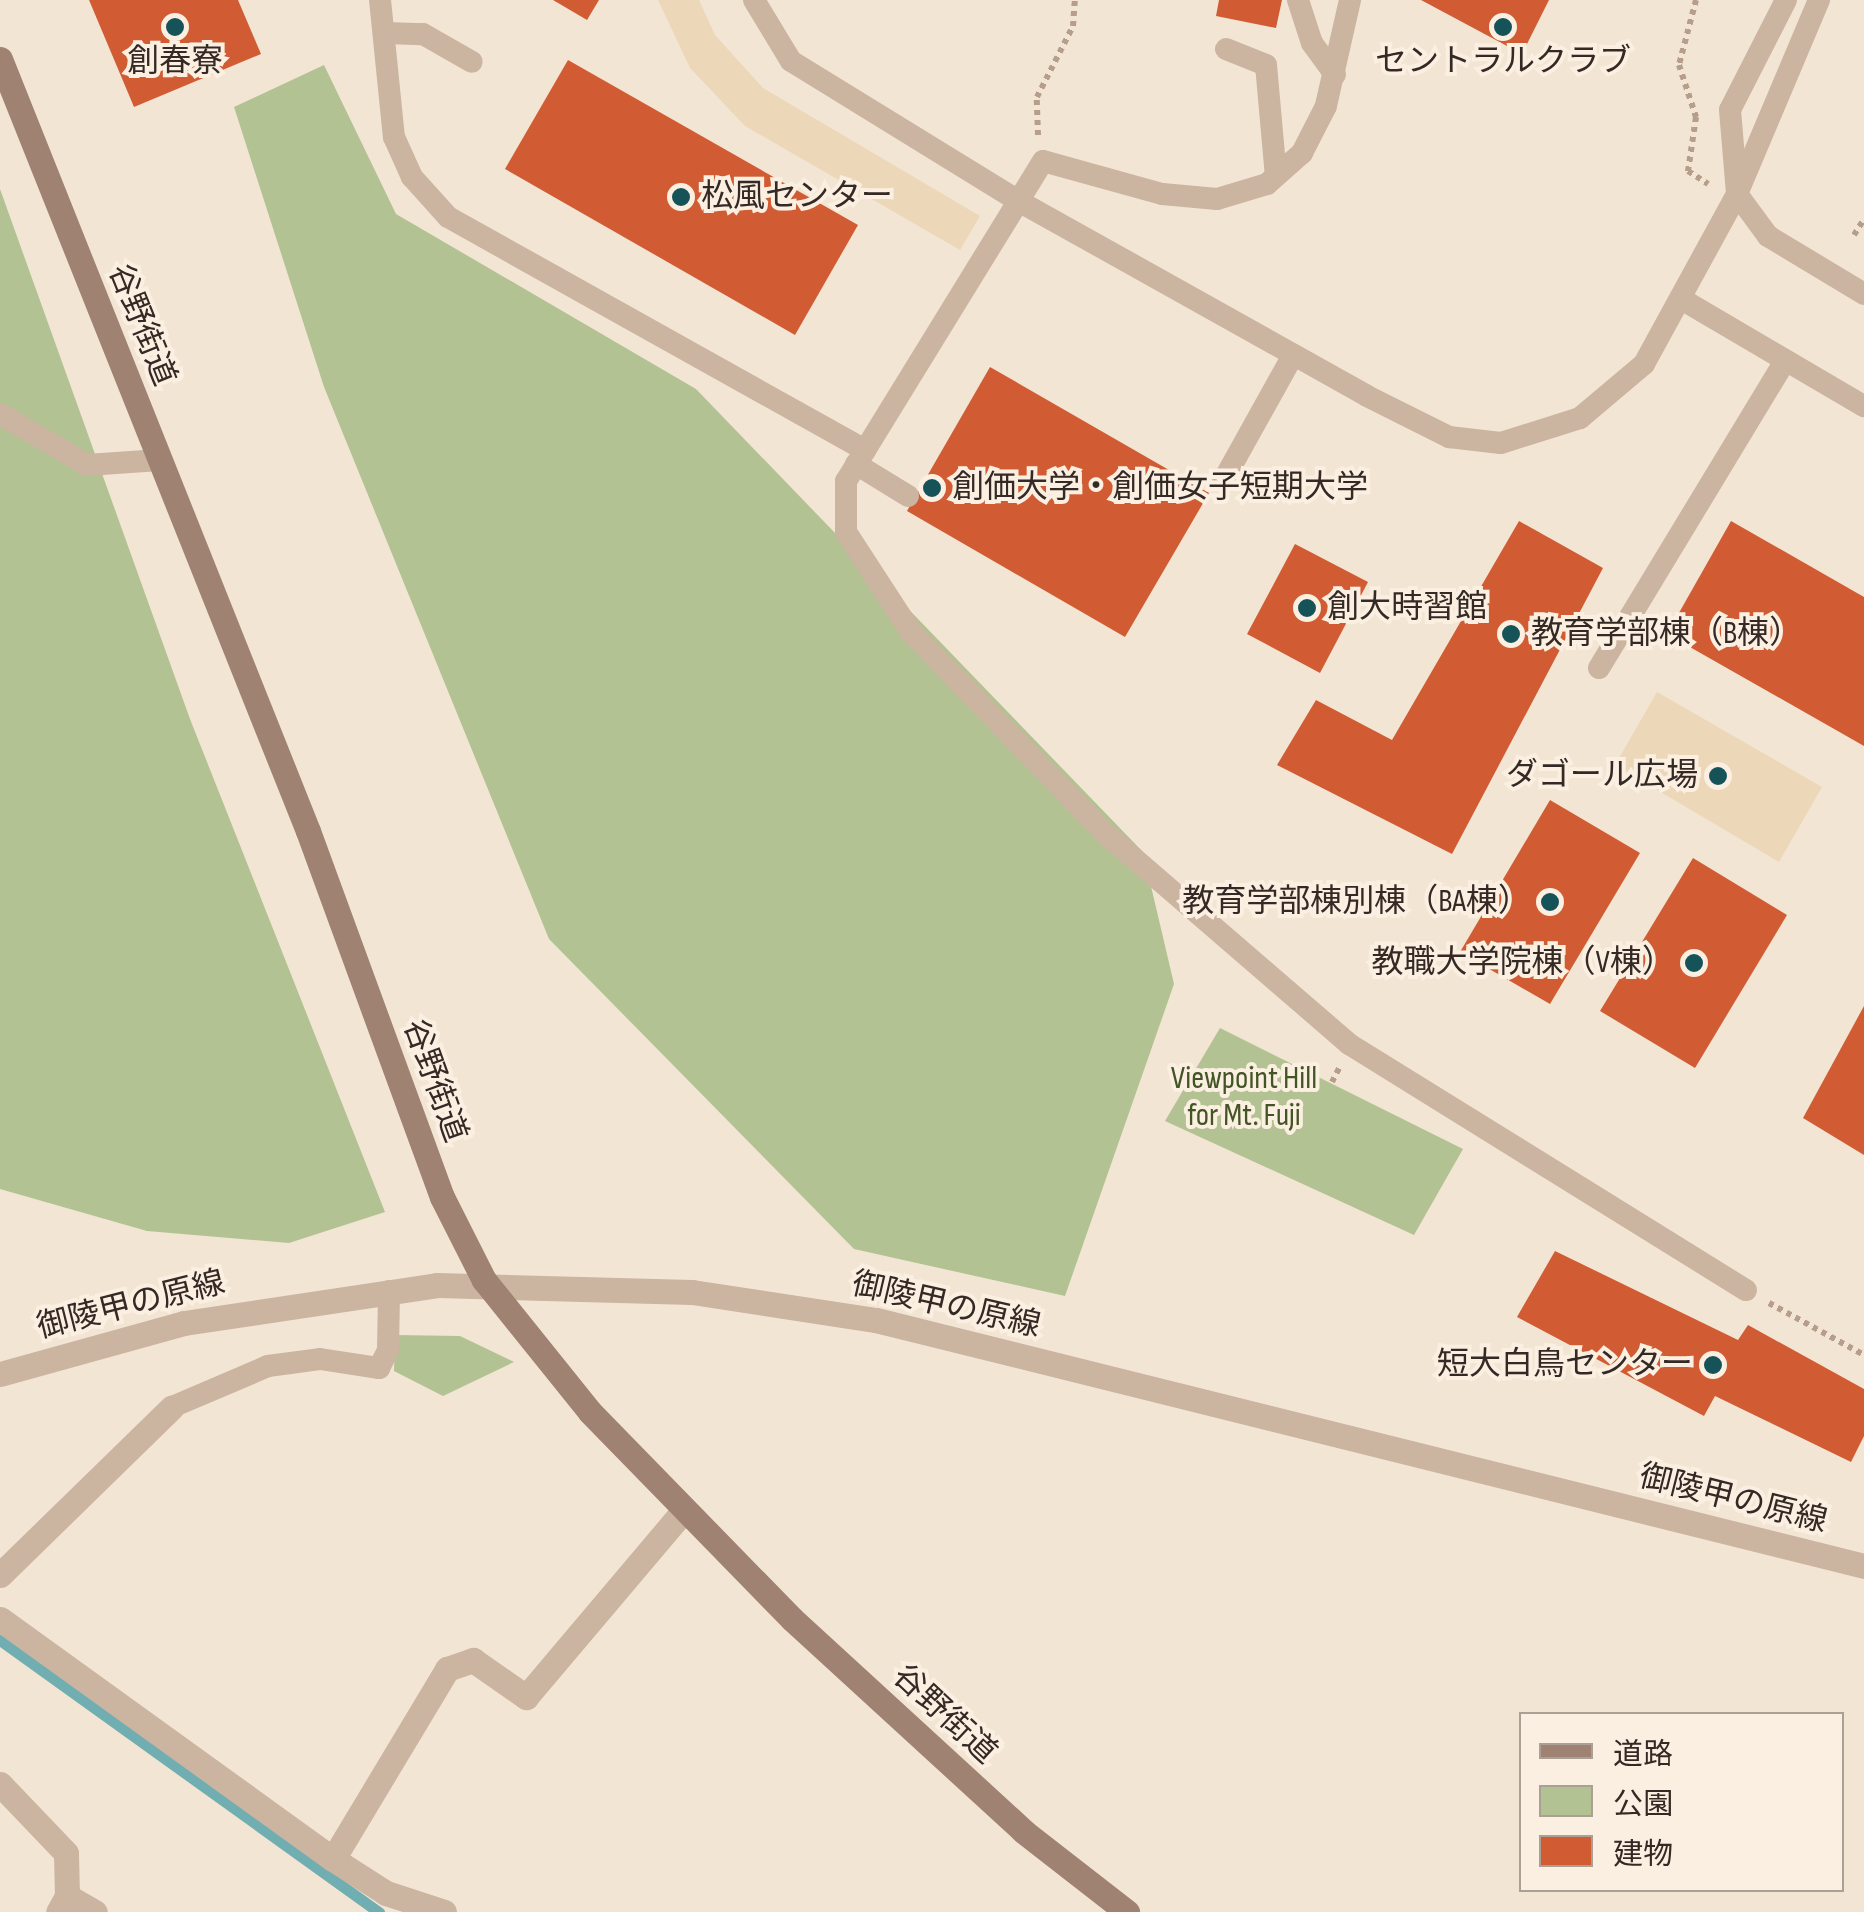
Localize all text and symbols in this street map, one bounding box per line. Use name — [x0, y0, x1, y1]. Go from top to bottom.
marker: 創春寮 — [164, 16, 186, 38]
marker: セントラルクラブ — [1492, 16, 1514, 38]
place label: 創春寮 — [127, 43, 223, 81]
place label: セントラルクラブ — [1375, 43, 1631, 81]
place label: 松風センター — [701, 178, 893, 216]
marker: 松風センター — [670, 186, 692, 208]
street label: 谷野街道 — [99, 258, 183, 392]
place label: 創価大学・創価女子短期大学 — [952, 469, 1368, 507]
marker: 創価大学・創価女子短期大学 — [921, 477, 943, 499]
place label: 創大時習館 — [1327, 589, 1487, 627]
marker: 創大時習館 — [1296, 597, 1318, 619]
place label: 教育学部棟（B棟） — [1531, 615, 1801, 653]
marker: 教育学部棟（B棟） — [1500, 623, 1522, 645]
place label: ダゴール広場 — [1506, 757, 1698, 795]
marker: ダゴール広場 — [1707, 765, 1729, 787]
place label: 教育学部棟別棟（BA棟） — [1182, 883, 1530, 921]
marker: 教育学部棟別棟（BA棟） — [1539, 891, 1561, 913]
place label: 教職大学院棟（V棟） — [1372, 944, 1674, 982]
marker: 教職大学院棟（V棟） — [1683, 952, 1705, 974]
street label: 谷野街道 — [394, 1014, 474, 1148]
park label: Viewpoint Hill for Mt. Fuji — [1171, 1061, 1317, 1136]
street label: 御陵甲の原線 — [33, 1264, 229, 1348]
street label: 御陵甲の原線 — [848, 1266, 1044, 1346]
place label: 短大白鳥センター — [1437, 1346, 1693, 1384]
marker: 短大白鳥センター — [1702, 1354, 1724, 1376]
street label: 御陵甲の原線 — [1635, 1458, 1831, 1542]
street label: 谷野街道 — [884, 1657, 1004, 1773]
legend — [1519, 1712, 1844, 1892]
text: 道路 — [1613, 1737, 1673, 1773]
text: 公園 — [1613, 1787, 1673, 1823]
text: 建物 — [1613, 1837, 1673, 1873]

